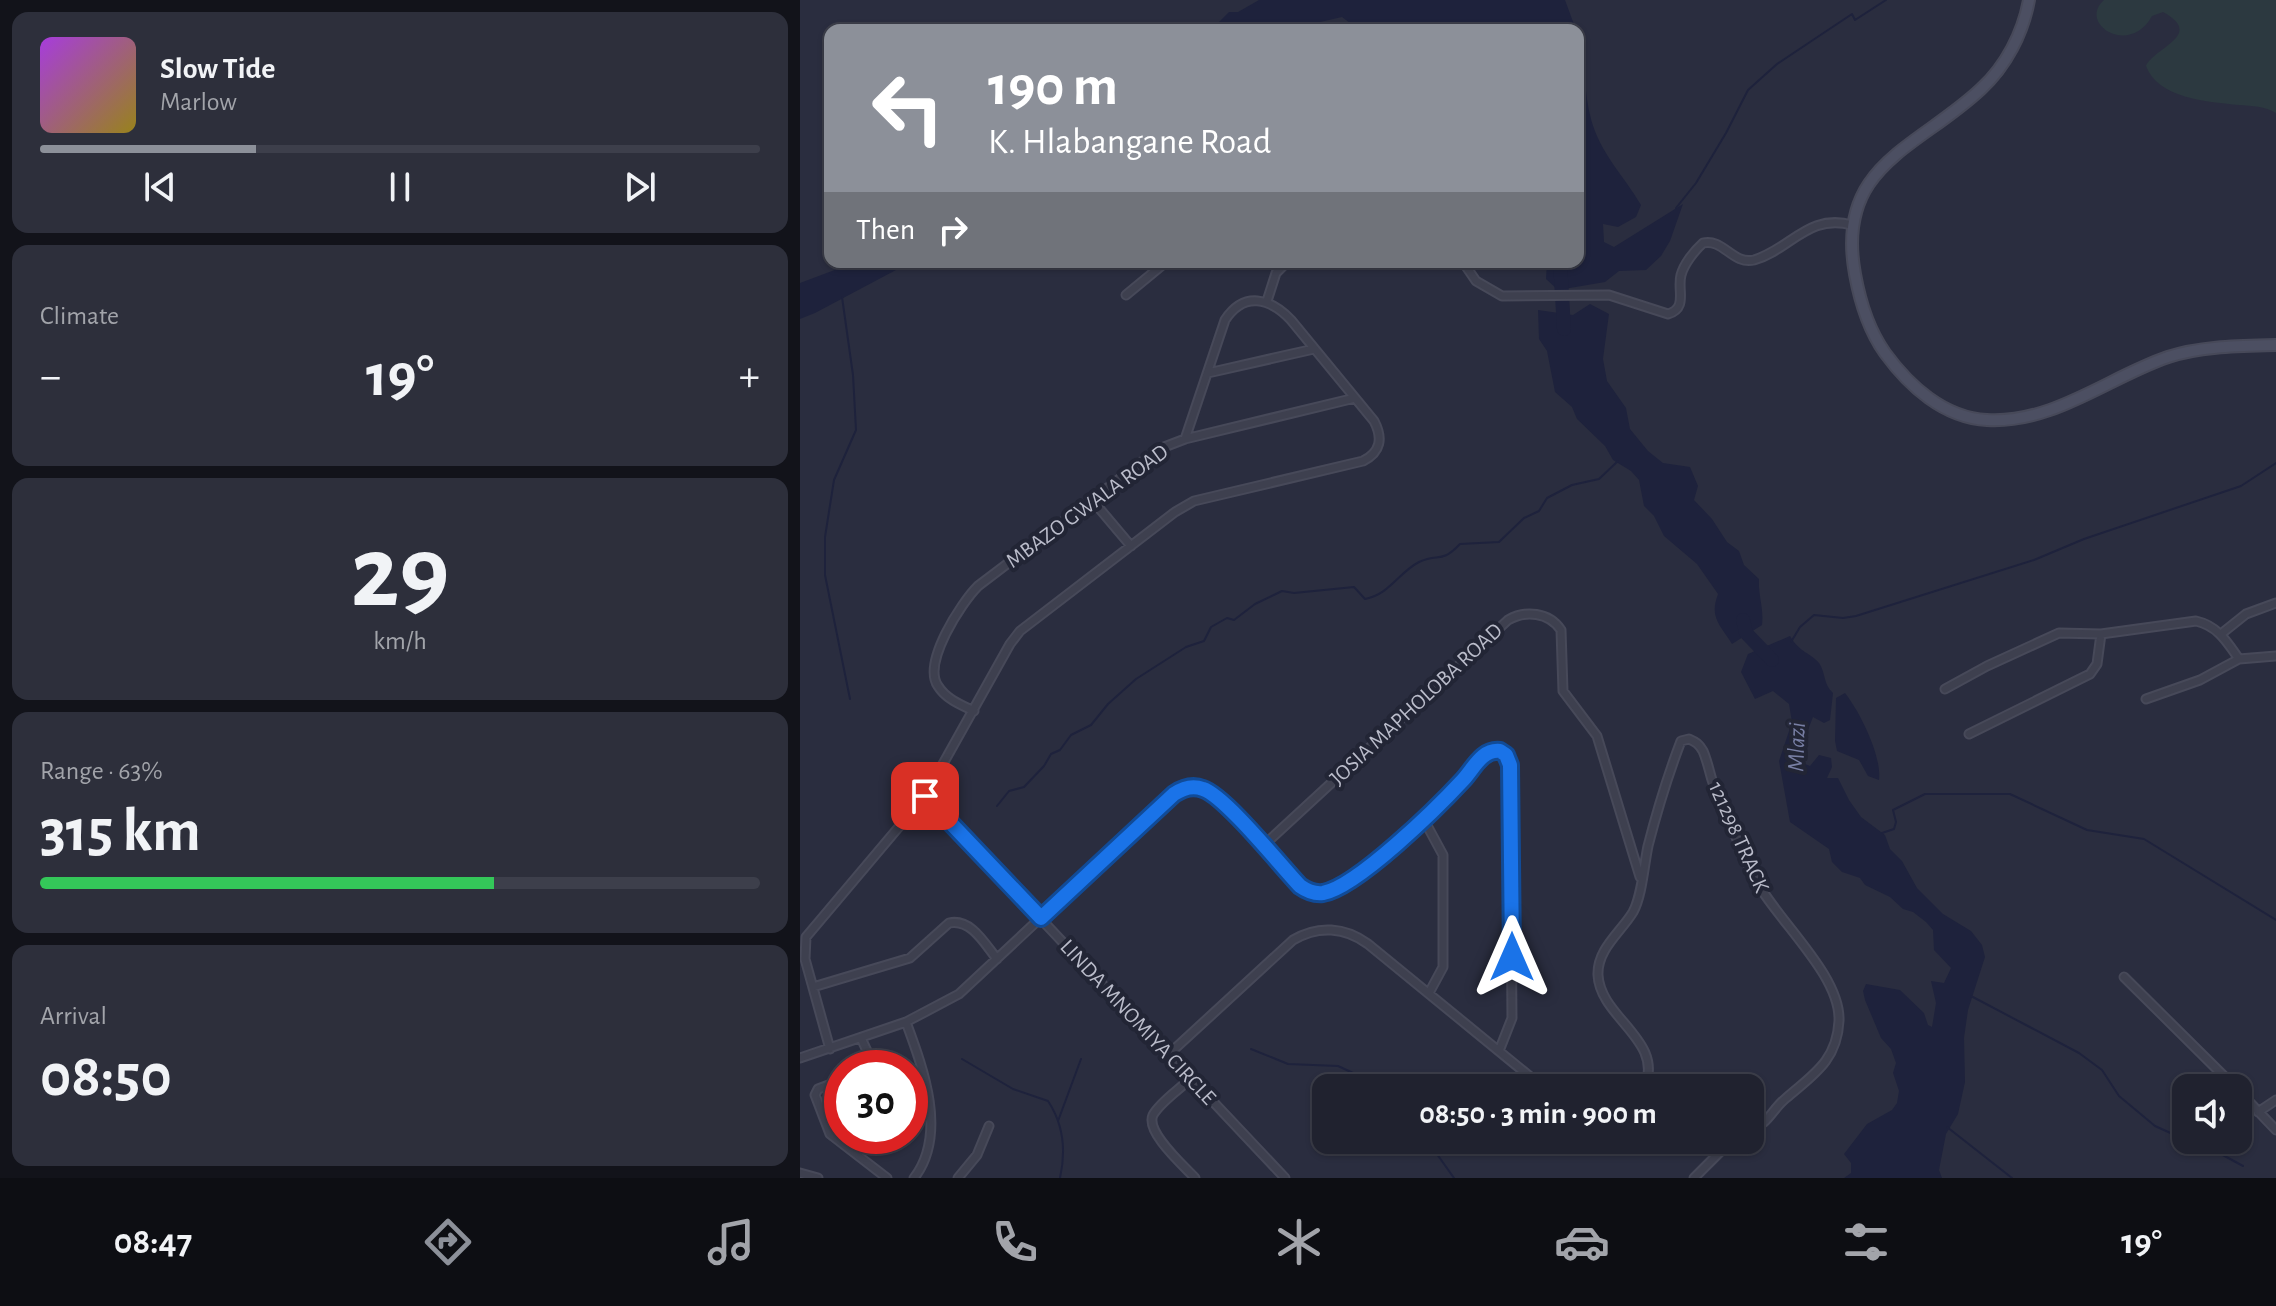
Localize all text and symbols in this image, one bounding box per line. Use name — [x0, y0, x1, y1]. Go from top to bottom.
text: Slow Tide — [160, 54, 275, 84]
icon: left — [856, 56, 960, 160]
text: 190 m — [988, 59, 1118, 115]
text: Marlow — [160, 89, 237, 115]
text: K. Hlabangane Road — [988, 124, 1271, 160]
icon: previous — [138, 165, 182, 209]
icon: pause — [378, 165, 422, 209]
icon: next — [618, 165, 662, 209]
icon: right — [931, 208, 975, 252]
text: Then — [856, 215, 915, 245]
text: Climate — [40, 303, 119, 329]
text: 19° — [366, 347, 434, 407]
text: − — [40, 355, 61, 399]
text: + — [739, 355, 760, 399]
street label: MBAZO GWALA ROAD — [1002, 440, 1172, 572]
text: 29 — [350, 522, 450, 626]
street label: JOSIA MAPHOLOBA ROAD — [1326, 619, 1506, 789]
text: km/h — [373, 628, 427, 654]
water label: Mlazi — [1784, 722, 1810, 772]
text: Range · 63% — [40, 758, 163, 784]
pin — [891, 762, 959, 830]
icon: arrive — [903, 774, 947, 818]
street label: 121298 TRACK — [1705, 778, 1774, 896]
text: 315 km — [40, 802, 201, 862]
position arrow — [1470, 915, 1554, 999]
street label: LINDA MNOMIYA CIRCLE — [1056, 935, 1220, 1109]
text: Arrival — [40, 1003, 107, 1029]
text: 08:50 — [40, 1047, 172, 1107]
speed limit sign: 30 — [824, 1050, 928, 1154]
map controls — [2172, 1074, 2252, 1154]
button: sound — [2172, 1074, 2252, 1154]
text: 08:50 · 3 min · 900 m — [1419, 1099, 1657, 1129]
icon: directions — [420, 1214, 476, 1270]
icon: music — [703, 1214, 759, 1270]
icon: phone — [987, 1214, 1043, 1270]
icon: climate — [1271, 1214, 1327, 1270]
icon: car — [1554, 1214, 1610, 1270]
icon: filters — [1838, 1214, 1894, 1270]
text: 08:47 — [114, 1224, 192, 1260]
text: 19° — [2121, 1224, 2162, 1260]

